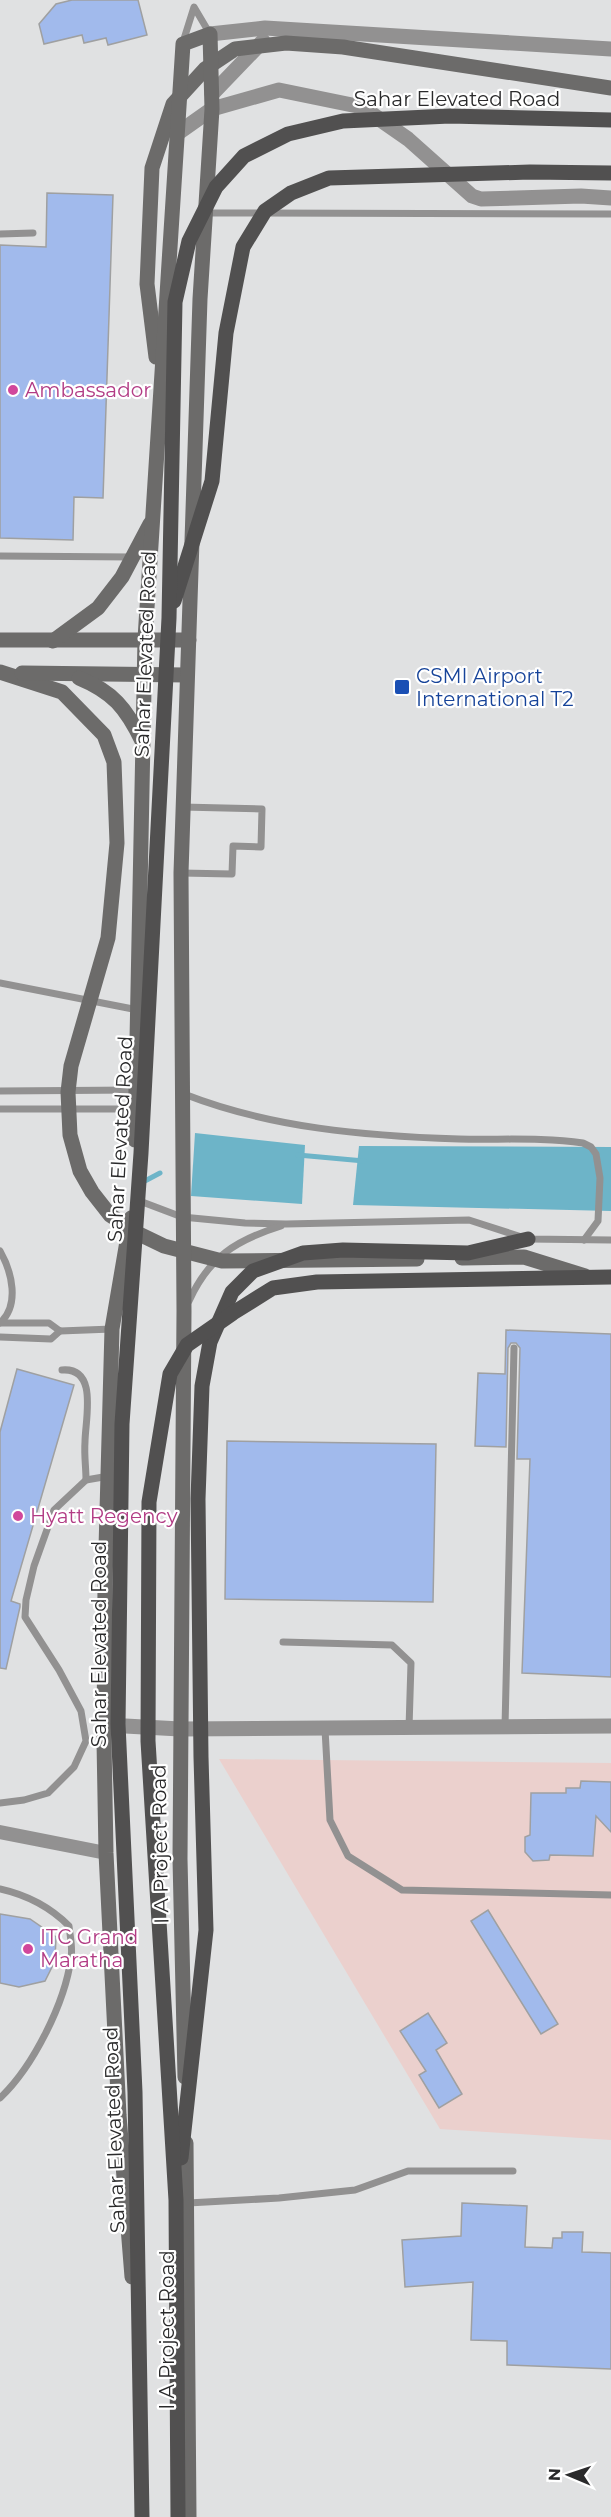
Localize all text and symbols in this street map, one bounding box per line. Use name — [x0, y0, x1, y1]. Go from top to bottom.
street label: Sahar Elevated Road — [354, 87, 560, 111]
place label: Ambassador — [25, 378, 151, 402]
marker: Ambassador — [6, 383, 20, 397]
street label: Sahar Elevated Road — [129, 550, 161, 758]
place label: CSMI Airport International T2 — [416, 664, 574, 711]
marker: CSMI Airport International T2 — [393, 678, 411, 696]
street label: Sahar Elevated Road — [103, 1035, 137, 1243]
place label: Hyatt Regency — [30, 1504, 178, 1528]
marker: Hyatt Regency — [11, 1509, 25, 1523]
street label: Sahar Elevated Road — [87, 1541, 111, 1747]
street label: I A Project Road — [147, 1764, 173, 1924]
place label: ITC Grand Maratha — [40, 1925, 138, 1972]
marker: ITC Grand Maratha — [21, 1942, 35, 1956]
street label: Sahar Elevated Road — [98, 2026, 130, 2234]
street label: I A Project Road — [155, 2250, 179, 2410]
north arrow — [539, 2445, 599, 2505]
text: N — [545, 2468, 564, 2481]

